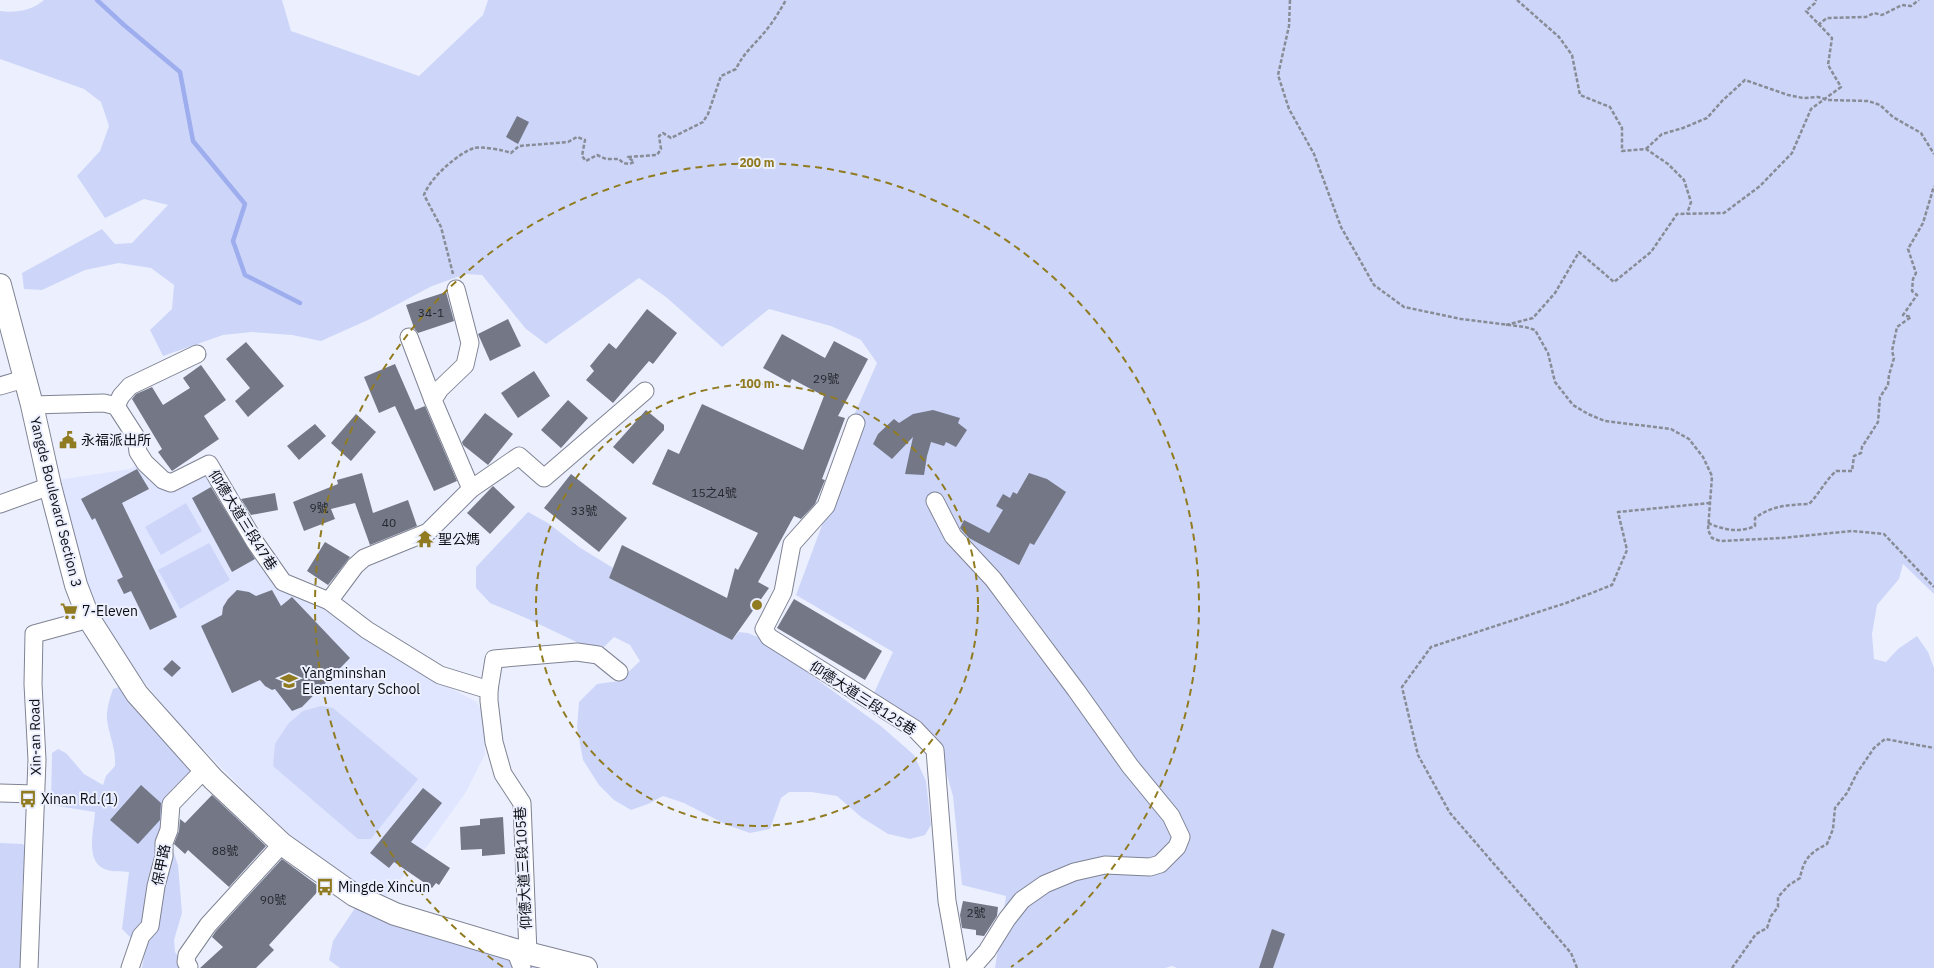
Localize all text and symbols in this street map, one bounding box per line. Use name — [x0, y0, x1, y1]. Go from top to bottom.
text: 200 m — [739, 155, 775, 170]
house number: 34-1 — [418, 305, 444, 320]
house number: 29號 — [813, 371, 839, 386]
text: 100 m — [739, 376, 775, 391]
street label: Yangde Boulevard Section 3 — [26, 415, 86, 589]
public building icon: 永福派出所 — [58, 430, 78, 450]
place label: 永福派出所 — [81, 431, 151, 449]
street label: 仰德大道三段47巷 — [205, 467, 281, 573]
house number: 15之4號 — [691, 485, 737, 500]
house number: 9號 — [309, 500, 329, 515]
house number: 33號 — [571, 503, 597, 518]
house number: 40 — [382, 515, 396, 530]
temple icon: 聖公媽 — [415, 529, 435, 549]
place label: 聖公媽 — [438, 530, 480, 548]
centre of rings — [750, 598, 764, 612]
supermarket icon: 7-Eleven — [59, 601, 79, 621]
place label: 7-Eleven — [82, 602, 138, 620]
street label: 仰德大道三段125巷 — [806, 657, 920, 739]
place label: Yangminshan Elementary School — [302, 664, 420, 698]
school or university icon: Yangminshan Elementary School — [279, 671, 299, 691]
street label: Xin-an Road — [25, 699, 45, 775]
bus stop icon: Xinan Rd.(1) — [18, 789, 38, 809]
place label: Xinan Rd.(1) — [41, 790, 118, 808]
street label: 仰德大道三段105巷 — [511, 806, 535, 930]
street label: 保甲路 — [148, 843, 174, 887]
house number: 88號 — [212, 843, 238, 858]
bus stop icon: Mingde Xincun — [315, 877, 335, 897]
place label: Mingde Xincun — [338, 878, 430, 896]
house number: 90號 — [260, 892, 286, 907]
house number: 2號 — [966, 905, 986, 920]

